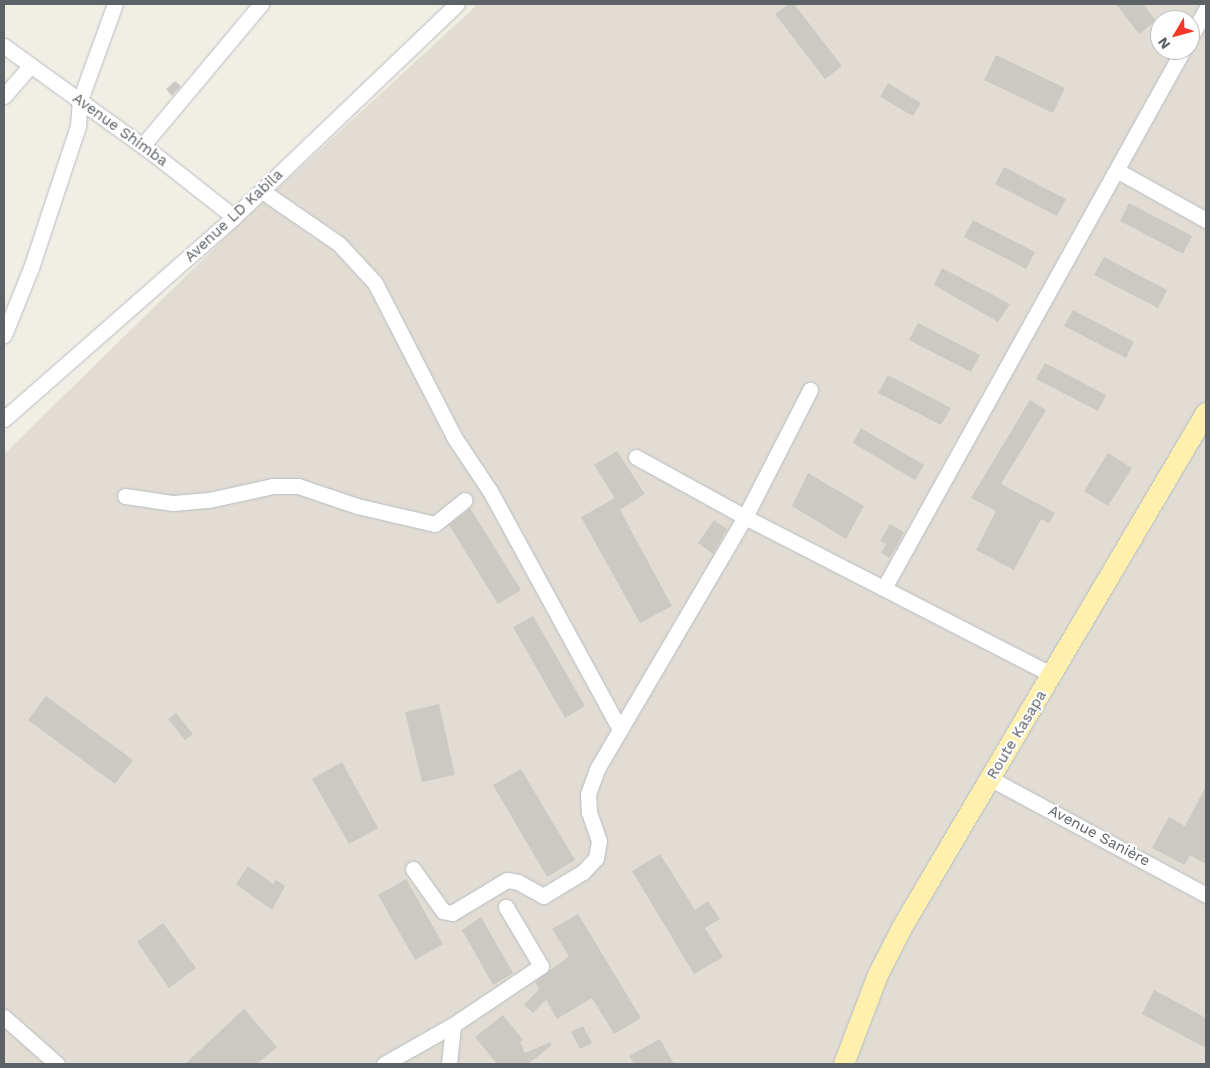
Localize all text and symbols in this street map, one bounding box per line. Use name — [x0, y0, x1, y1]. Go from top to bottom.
north arrow — [1150, 10, 1200, 60]
text: N — [1154, 34, 1173, 52]
street label: Avenue Shimba — [69, 89, 171, 171]
street label: Avenue LD Kabila — [181, 166, 287, 266]
street label: Route Kasapa — [983, 687, 1051, 783]
street label: Avenue Sanière — [1045, 802, 1153, 870]

